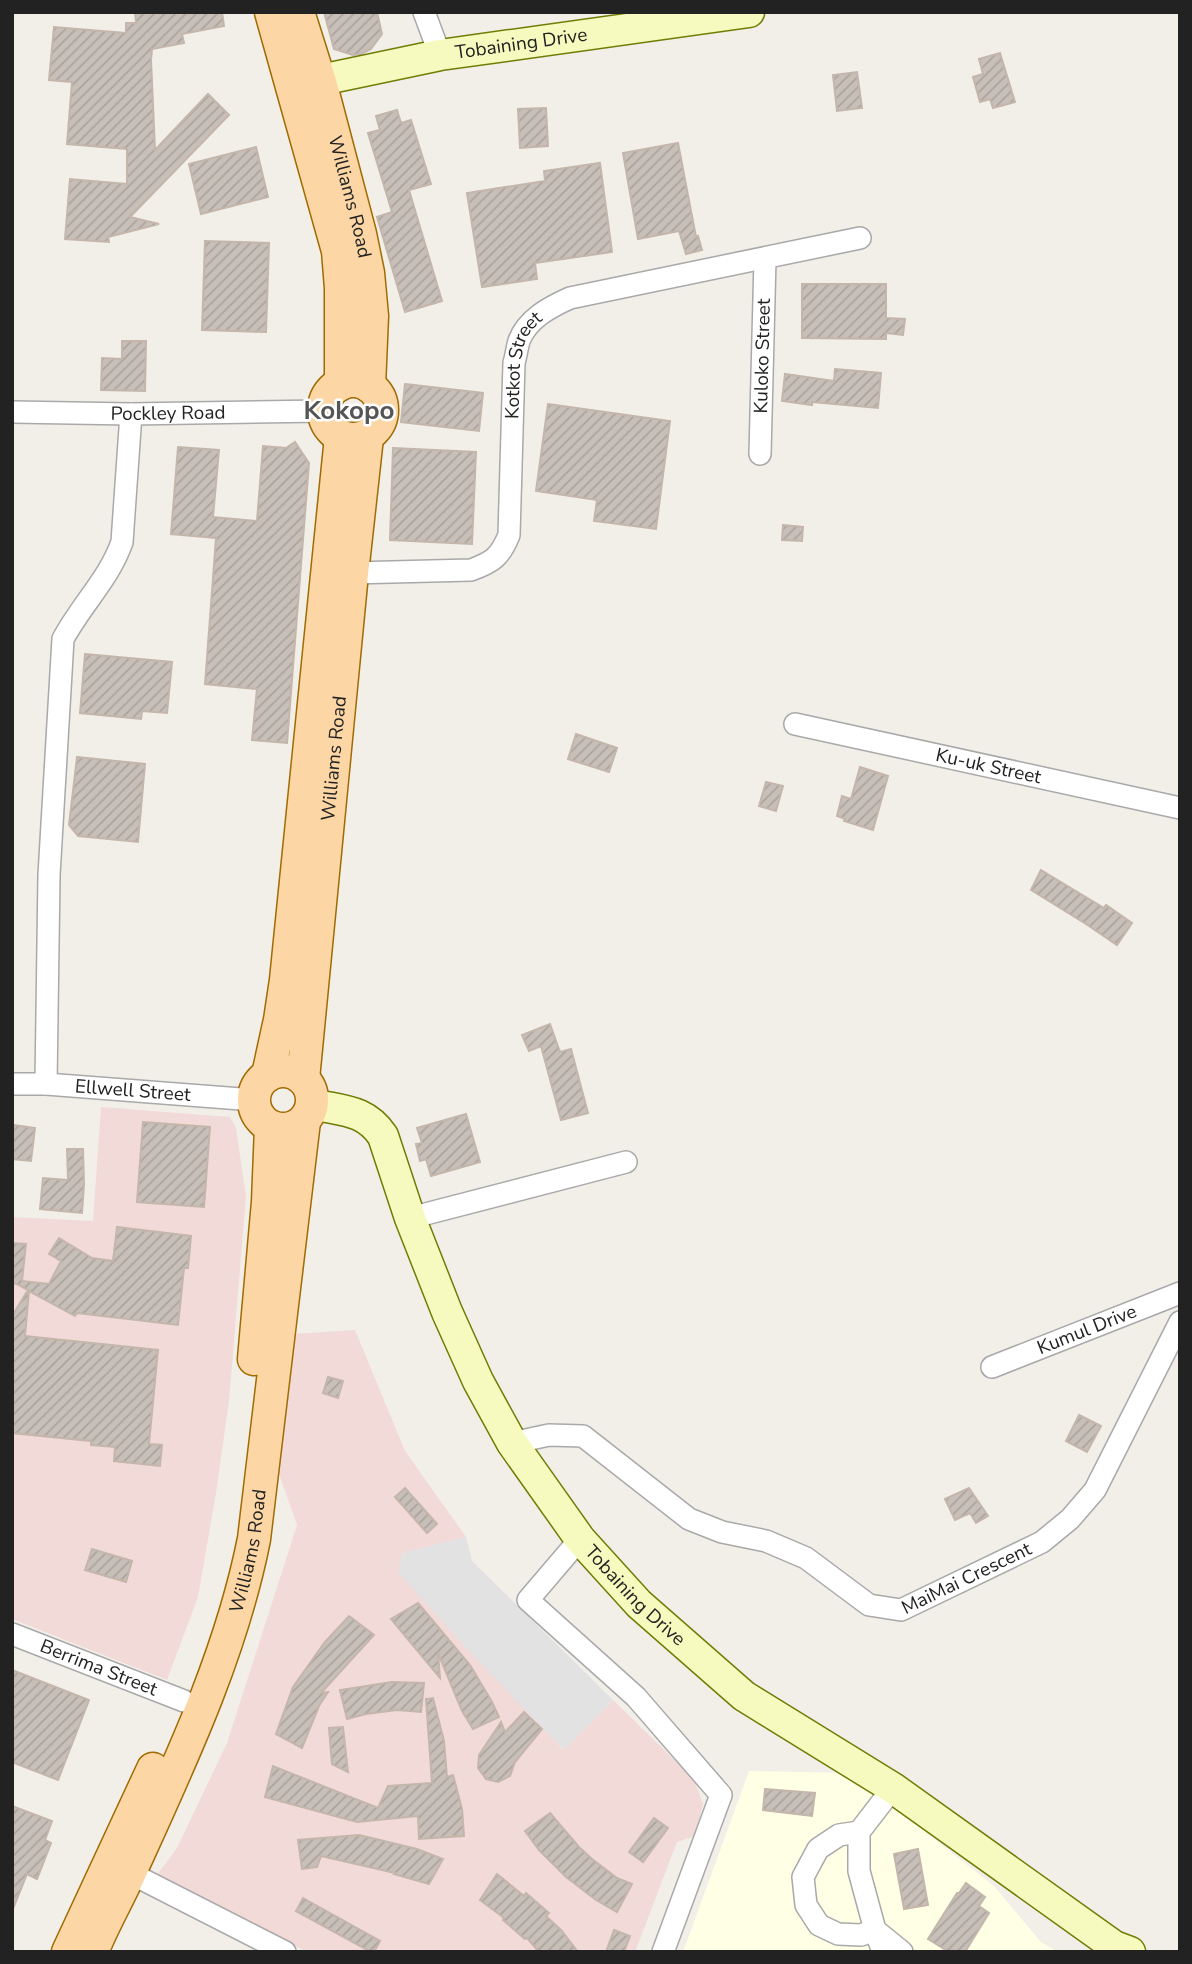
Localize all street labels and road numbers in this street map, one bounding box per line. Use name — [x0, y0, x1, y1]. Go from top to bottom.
street label: Tobaining Drive — [453, 22, 589, 66]
street label: Williams Road — [322, 133, 378, 260]
street label: Kuloko Street — [748, 298, 777, 414]
street label: Kotkot Street — [499, 305, 548, 419]
street label: Pockley Road — [110, 400, 226, 427]
street label: Williams Road — [315, 695, 353, 822]
street label: Ku-uk Street — [933, 742, 1044, 790]
street label: Ellwell Street — [74, 1073, 192, 1108]
street label: Kumul Drive — [1033, 1298, 1140, 1361]
street label: Williams Road — [223, 1488, 273, 1616]
street label: MaiMai Crescent — [897, 1536, 1036, 1621]
street label: Tobaining Drive — [579, 1539, 691, 1652]
street label: Berrima Street — [36, 1633, 162, 1703]

